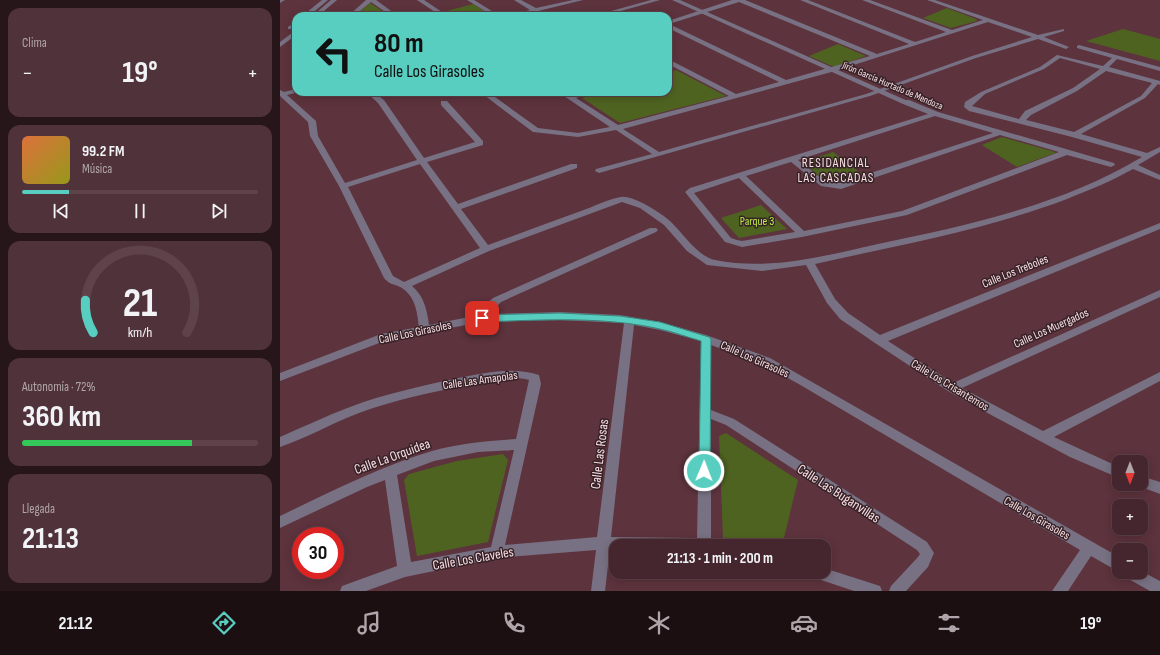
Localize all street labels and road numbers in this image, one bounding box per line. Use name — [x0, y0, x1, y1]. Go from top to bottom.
street label: Jirón García Hurtado de Mendoza — [840, 59, 945, 113]
street label: Calle Los Treboles — [980, 251, 1051, 292]
street label: Calle Los Muergados — [1011, 305, 1091, 352]
street label: Calle Los Girasoles — [377, 317, 453, 347]
street label: Calle Los Girasoles — [718, 338, 792, 381]
street label: Calle Los Crisantemos — [908, 356, 991, 414]
street label: Calle Las Amapolas — [442, 368, 519, 393]
street label: Calle Las Rosas — [587, 418, 612, 490]
street label: Calle La Orquidea — [352, 435, 432, 478]
street label: Calle Las Buganvillas — [794, 460, 883, 527]
street label: Calle Los Girasoles — [1001, 494, 1072, 543]
street label: Calle Los Claveles — [431, 543, 515, 574]

